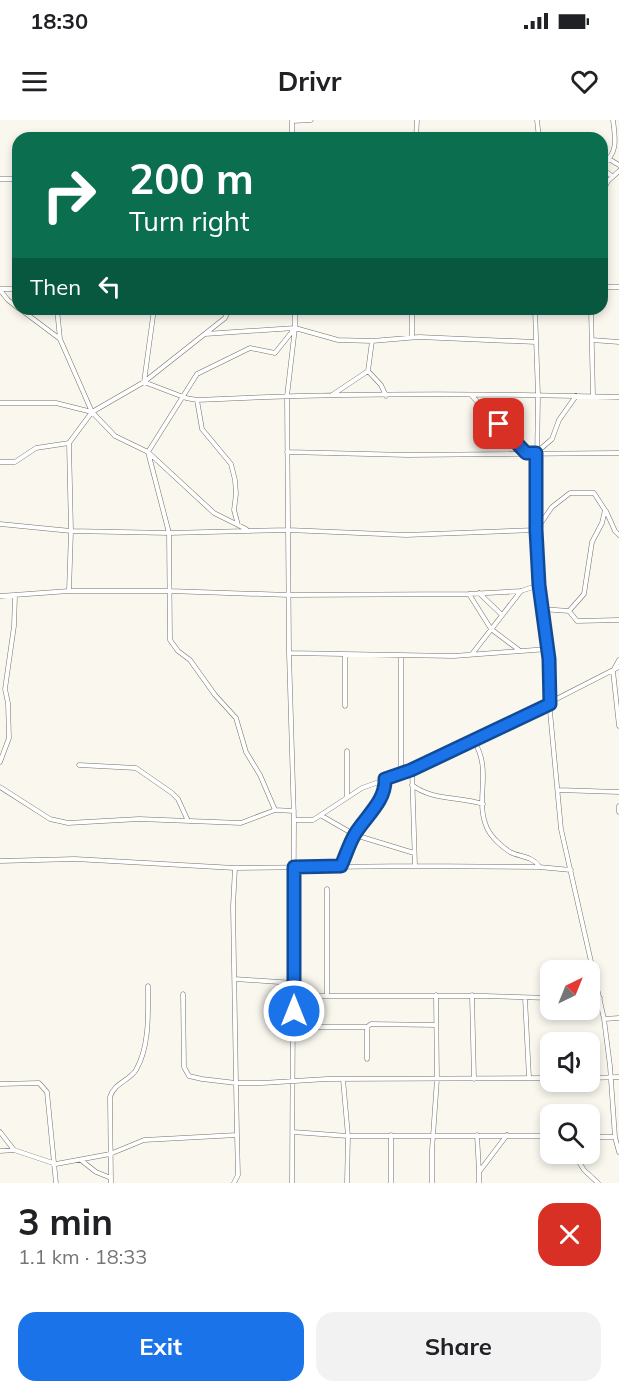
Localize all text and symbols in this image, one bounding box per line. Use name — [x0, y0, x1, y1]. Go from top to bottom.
text: 18:30 — [30, 7, 88, 35]
text: Drivr — [278, 64, 341, 98]
icon: menu — [18, 65, 51, 98]
icon: heart — [568, 65, 601, 98]
text: 200 m — [129, 152, 254, 205]
icon: right — [30, 156, 108, 234]
text: Turn right — [129, 204, 249, 238]
icon: left — [93, 270, 126, 303]
text: Then — [30, 273, 81, 301]
pin — [473, 398, 524, 449]
icon: arrive — [482, 407, 515, 440]
north arrow — [540, 960, 600, 1020]
map controls — [540, 960, 600, 1164]
position arrow — [262, 979, 326, 1043]
button: sound — [540, 1032, 600, 1092]
button: search — [540, 1104, 600, 1164]
text: 3 min — [18, 1199, 113, 1244]
button: close — [538, 1203, 601, 1266]
text: 1.1 km · 18:33 — [18, 1244, 147, 1269]
button: Exit — [18, 1312, 304, 1381]
button: Share — [316, 1312, 601, 1381]

